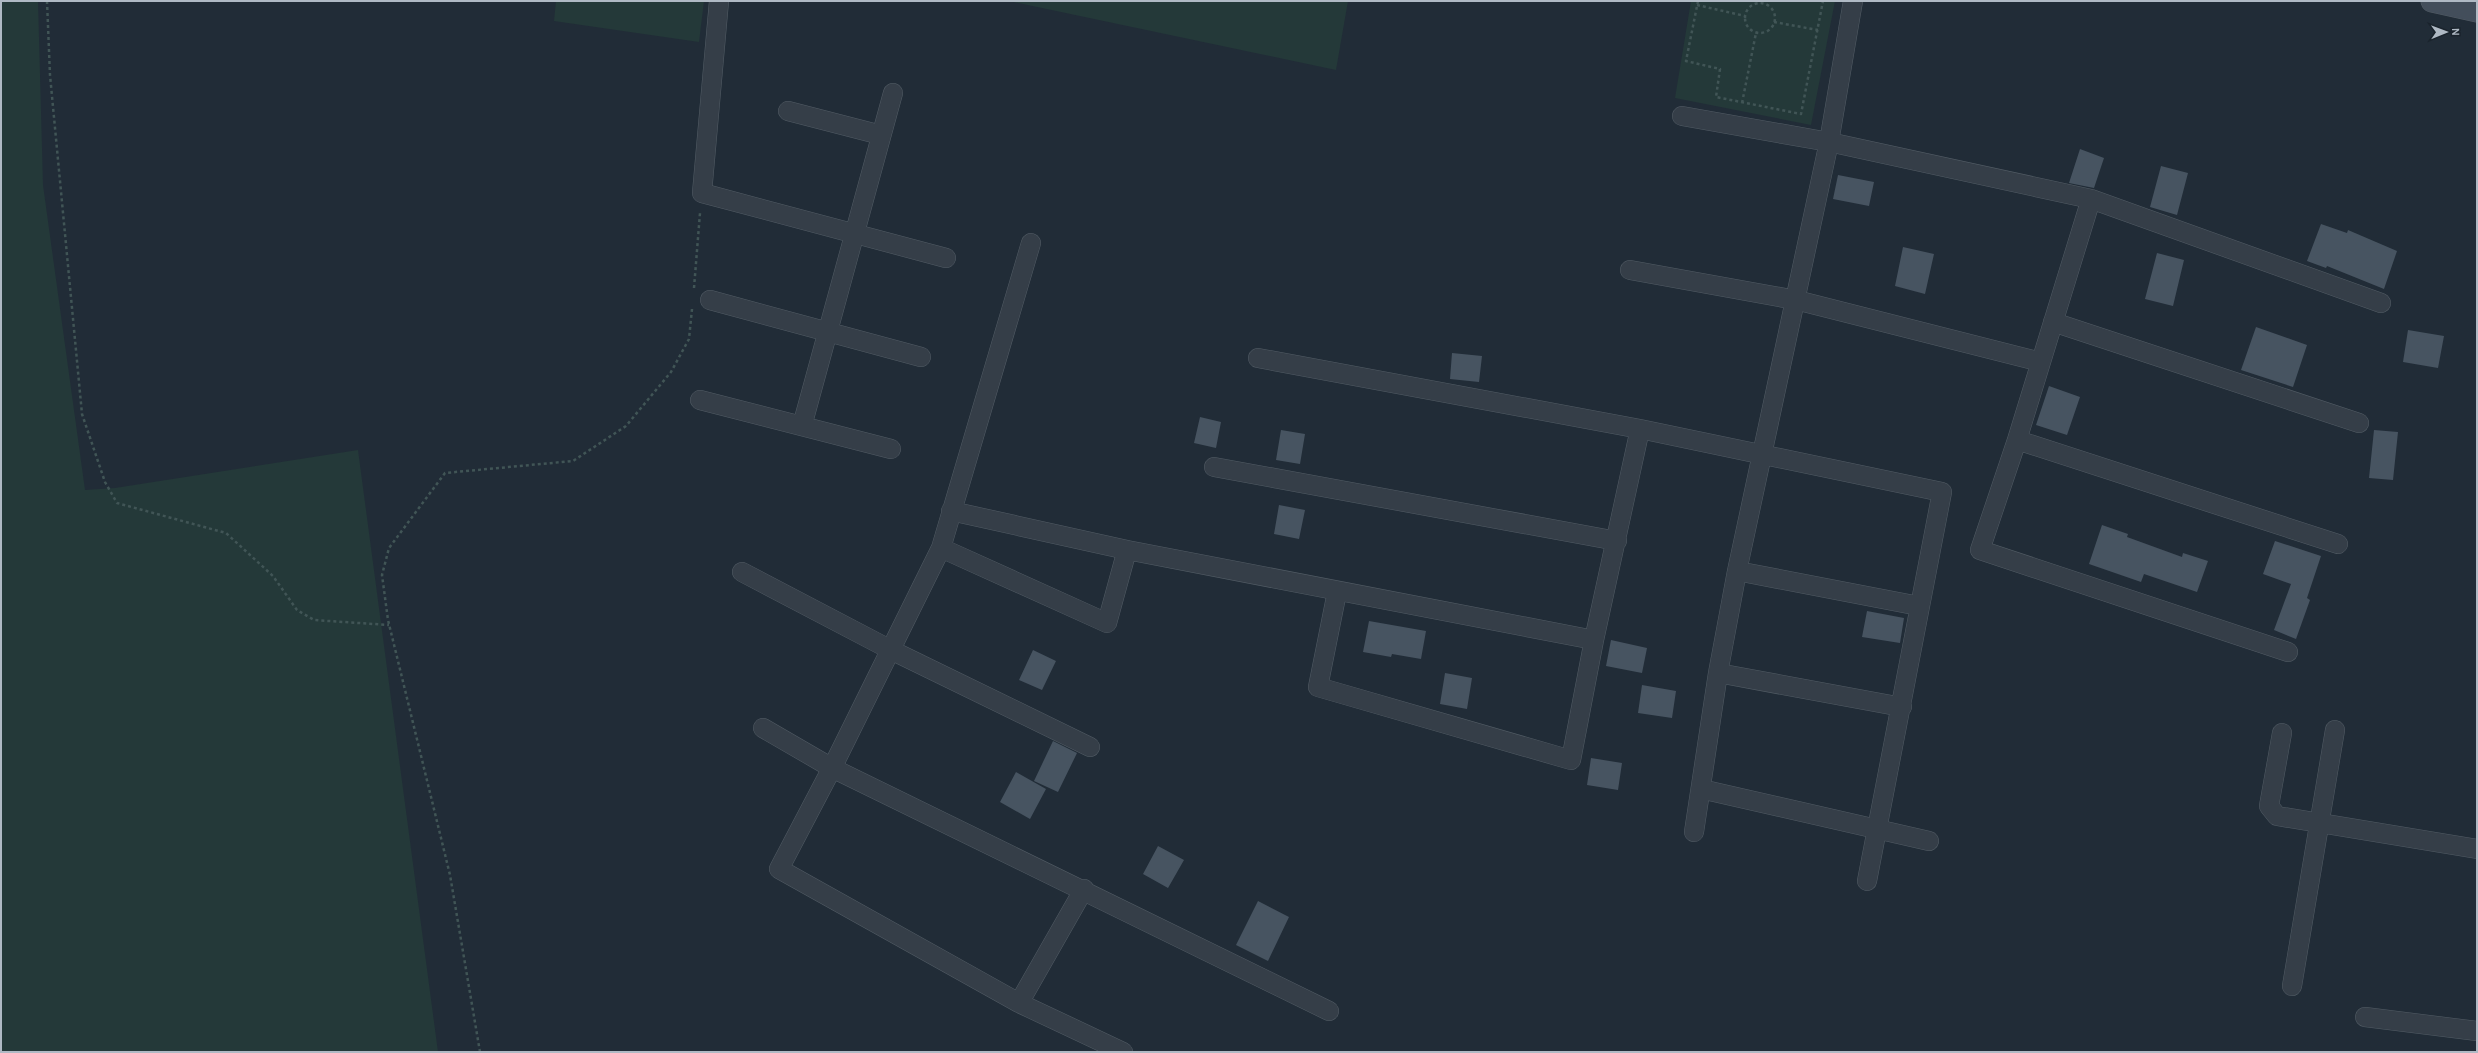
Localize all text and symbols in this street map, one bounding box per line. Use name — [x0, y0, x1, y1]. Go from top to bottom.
north arrow — [2426, 12, 2466, 52]
text: N — [2449, 28, 2462, 36]

